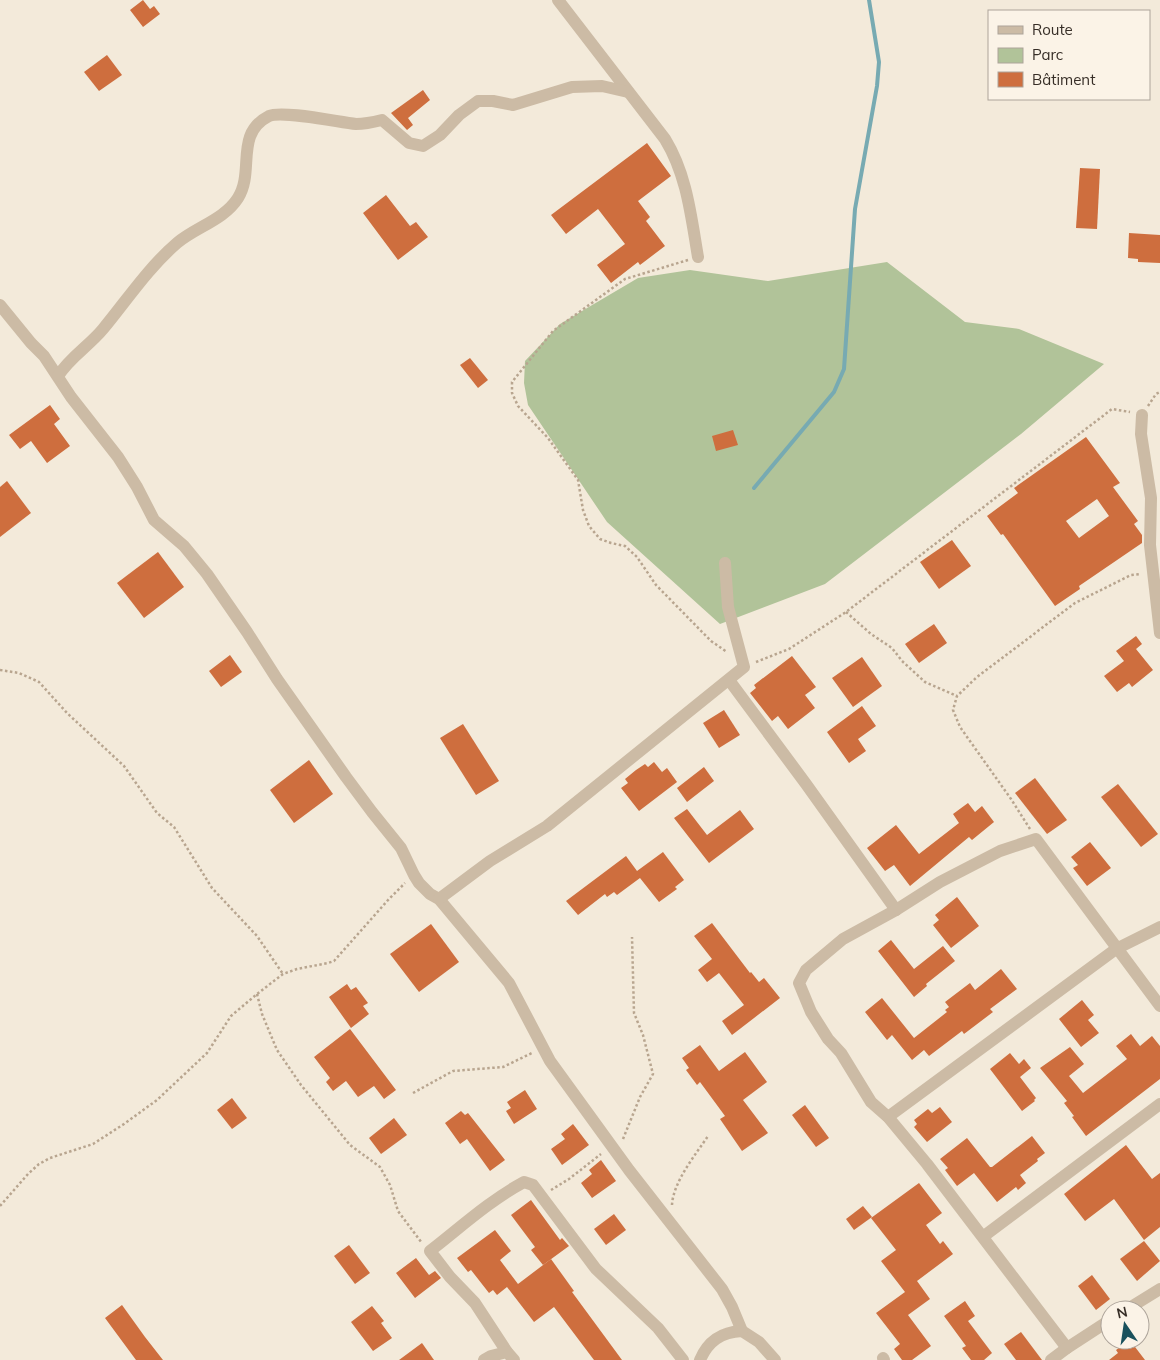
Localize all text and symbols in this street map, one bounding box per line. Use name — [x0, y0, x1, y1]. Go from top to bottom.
legend — [988, 10, 1150, 100]
text: Route — [1032, 20, 1073, 39]
text: Parc — [1032, 45, 1063, 64]
text: Bâtiment — [1032, 70, 1095, 89]
north arrow — [1100, 1300, 1150, 1350]
text: N — [1115, 1302, 1129, 1322]

